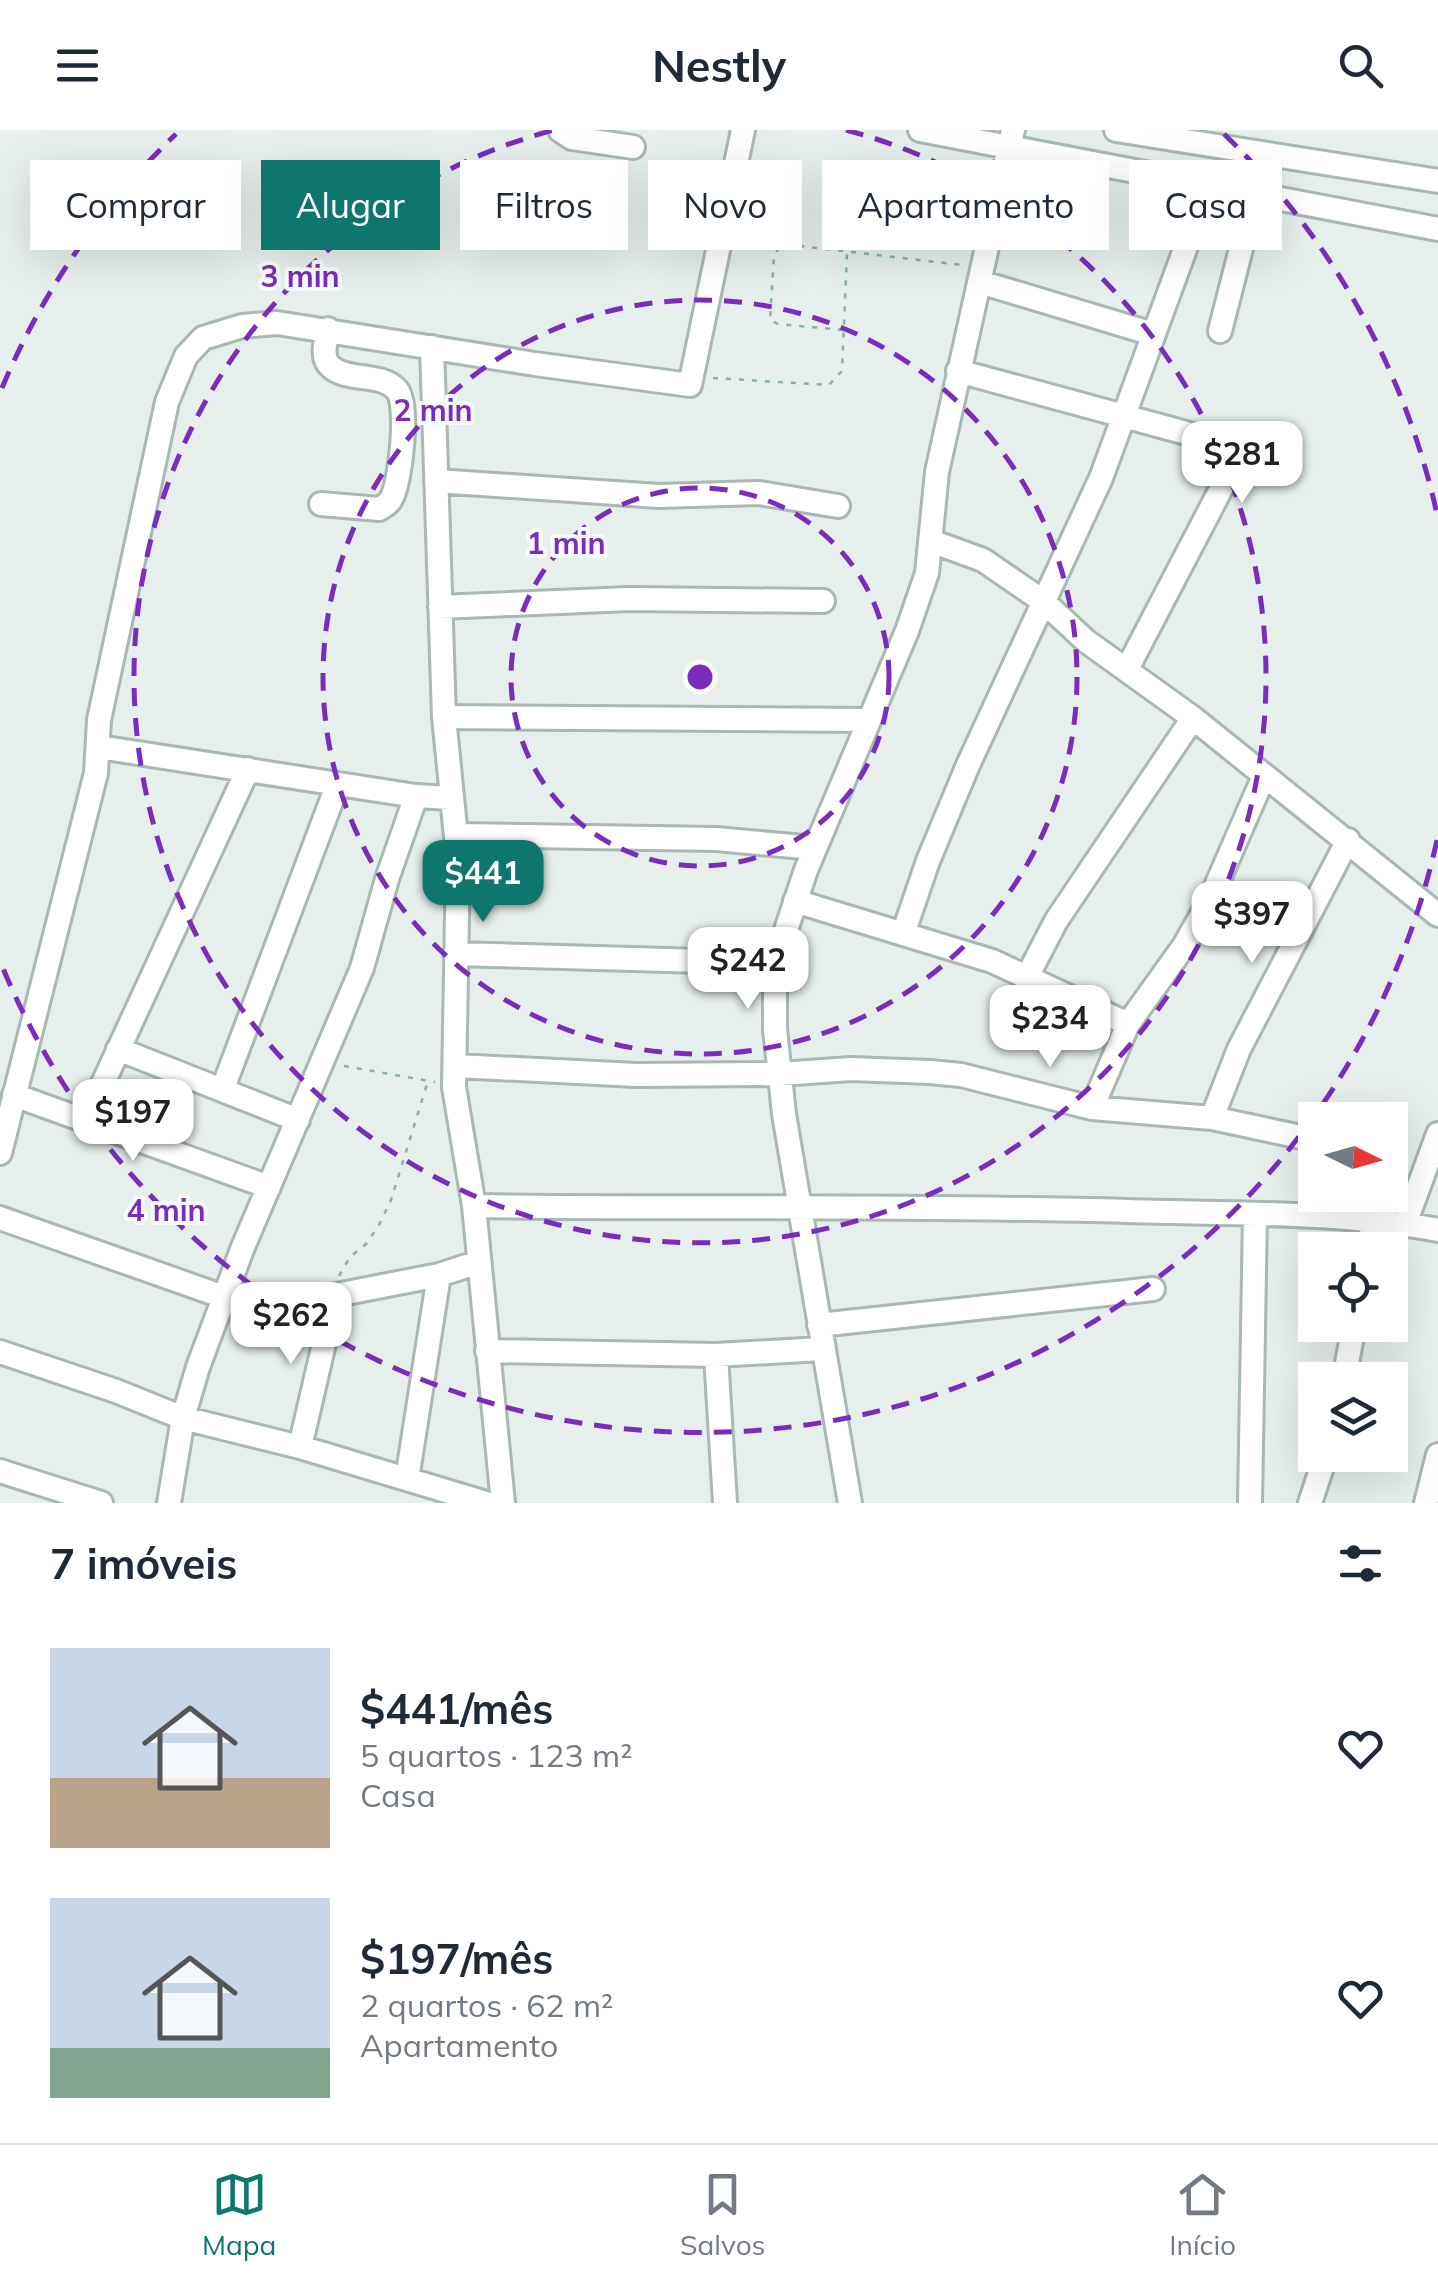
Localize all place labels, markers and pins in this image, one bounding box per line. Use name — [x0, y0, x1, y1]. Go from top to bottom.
pin: $281 — [1183, 421, 1301, 506]
centre of rings — [682, 659, 718, 695]
pin: $441 — [424, 840, 542, 925]
pin: $397 — [1193, 881, 1311, 966]
pin: $242 — [689, 927, 807, 1012]
pin: $234 — [991, 985, 1109, 1070]
pin: $197 — [74, 1079, 192, 1164]
pin: $262 — [232, 1282, 350, 1367]

